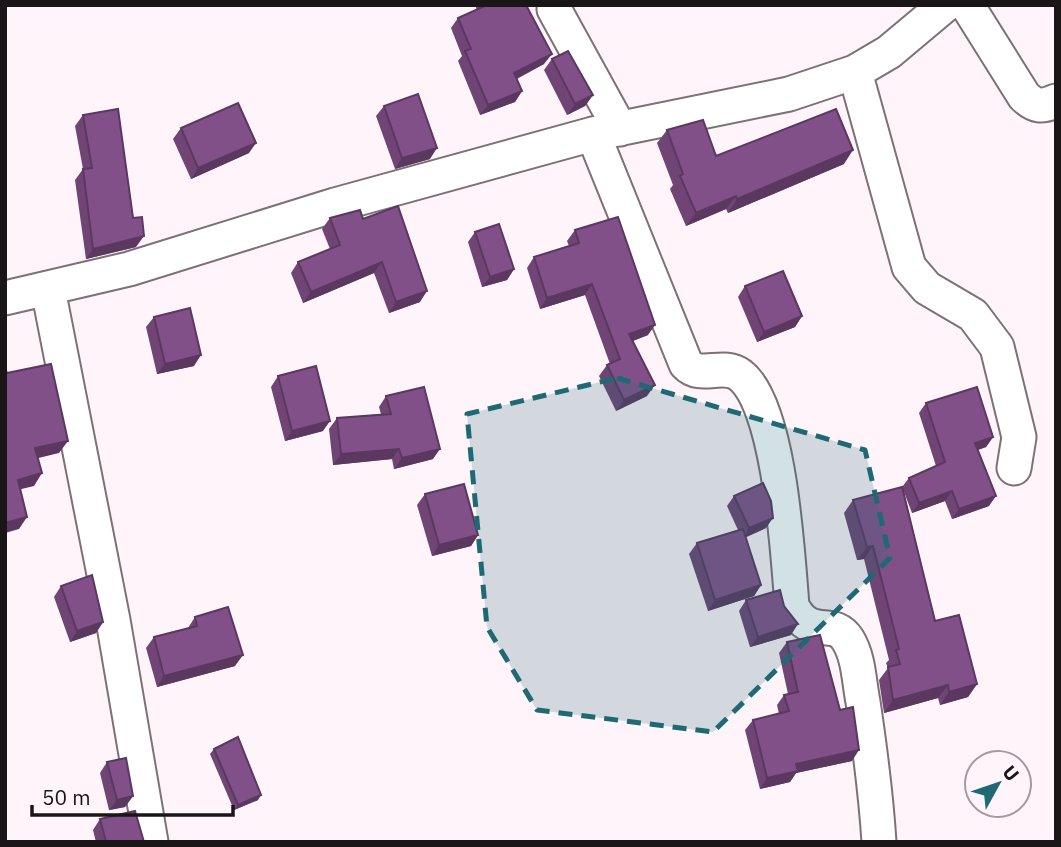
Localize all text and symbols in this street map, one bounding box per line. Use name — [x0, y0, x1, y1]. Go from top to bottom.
north arrow — [963, 749, 1033, 819]
text: U — [998, 760, 1024, 786]
scale bar — [32, 774, 233, 818]
text: 50 m — [42, 783, 91, 811]

